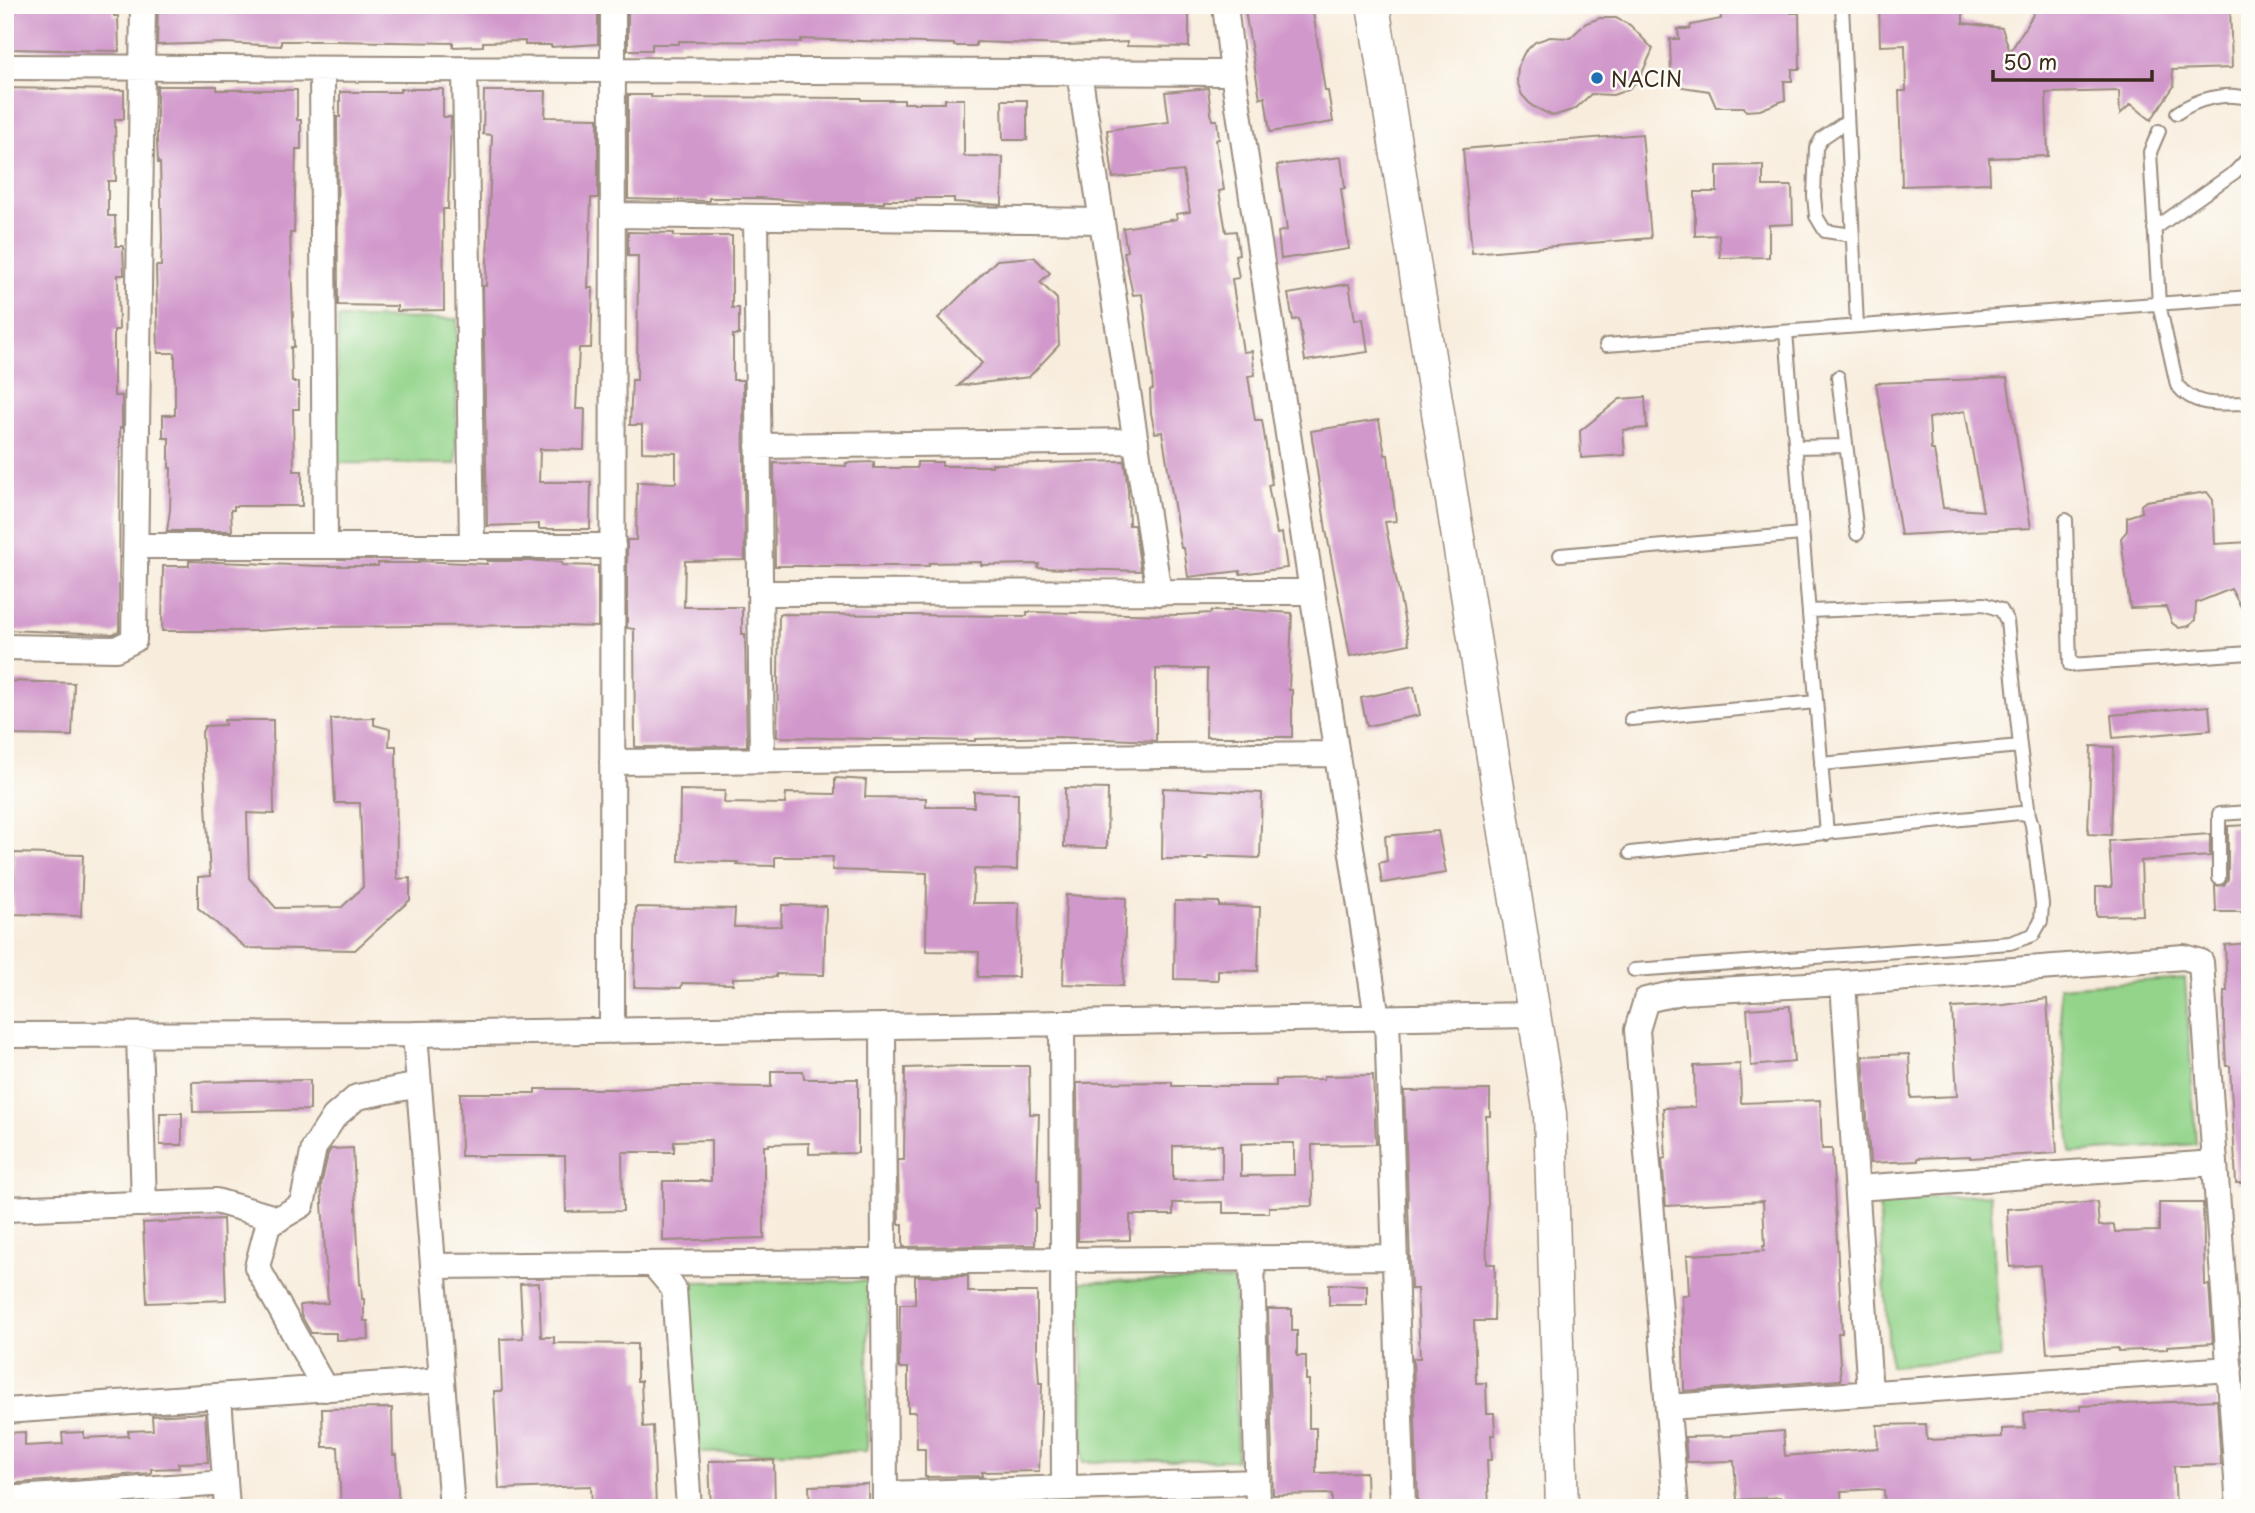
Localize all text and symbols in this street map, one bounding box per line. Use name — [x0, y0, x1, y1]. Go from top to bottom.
scale bar — [1993, 38, 2152, 82]
text: 50 m — [2003, 45, 2057, 77]
place label: NACIN — [1611, 62, 1682, 94]
marker: NACIN — [1589, 70, 1605, 86]

